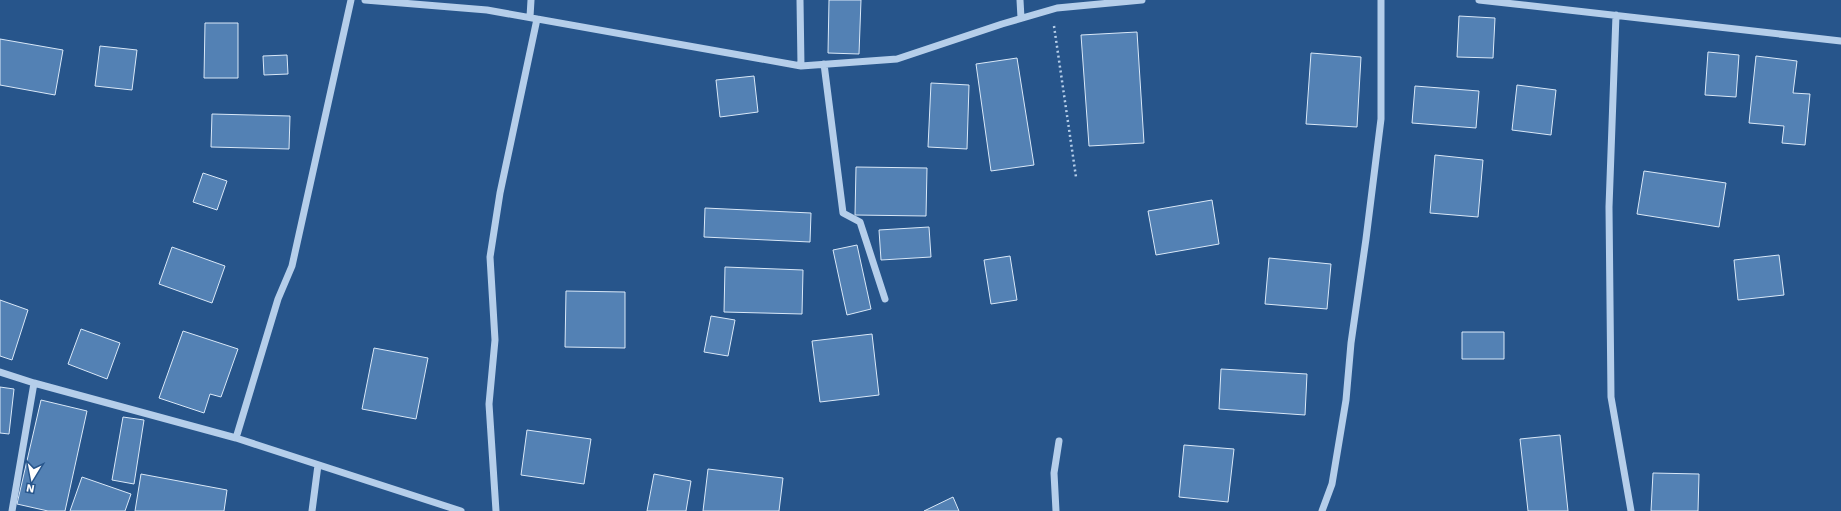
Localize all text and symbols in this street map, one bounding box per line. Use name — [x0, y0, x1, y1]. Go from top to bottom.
north arrow — [12, 459, 52, 499]
text: N — [25, 481, 35, 495]

